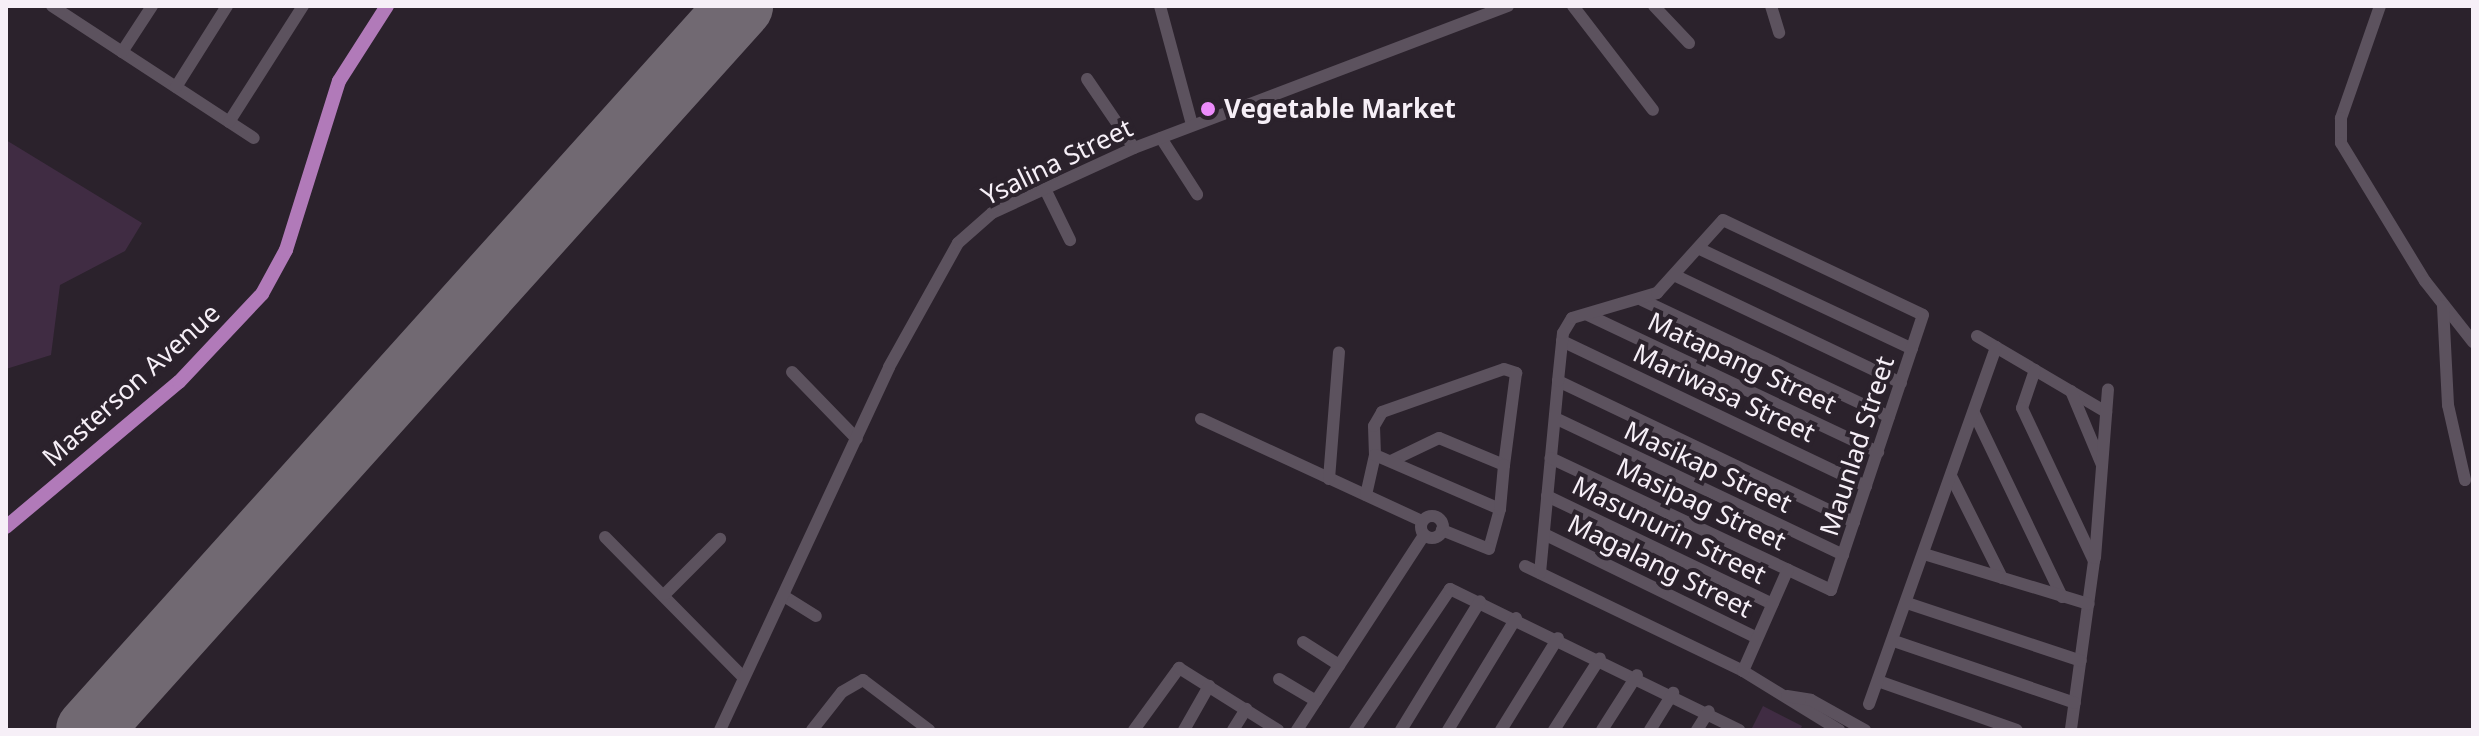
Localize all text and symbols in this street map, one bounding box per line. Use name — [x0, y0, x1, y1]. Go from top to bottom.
place label: Vegetable Market — [1224, 93, 1456, 125]
marker: Vegetable Market — [1199, 100, 1217, 118]
street label: Ysalina Street — [976, 112, 1138, 212]
street label: Masterson Avenue — [36, 297, 226, 473]
street label: Matapang Street — [1643, 306, 1841, 420]
street label: Mariwasa Street — [1628, 337, 1820, 449]
street label: Maunlad Street — [1813, 352, 1901, 540]
street label: Masikap Street — [1619, 415, 1797, 519]
street label: Masipag Street — [1611, 451, 1791, 557]
street label: Masunurin Street — [1567, 470, 1771, 590]
street label: Magalang Street — [1563, 508, 1757, 624]

